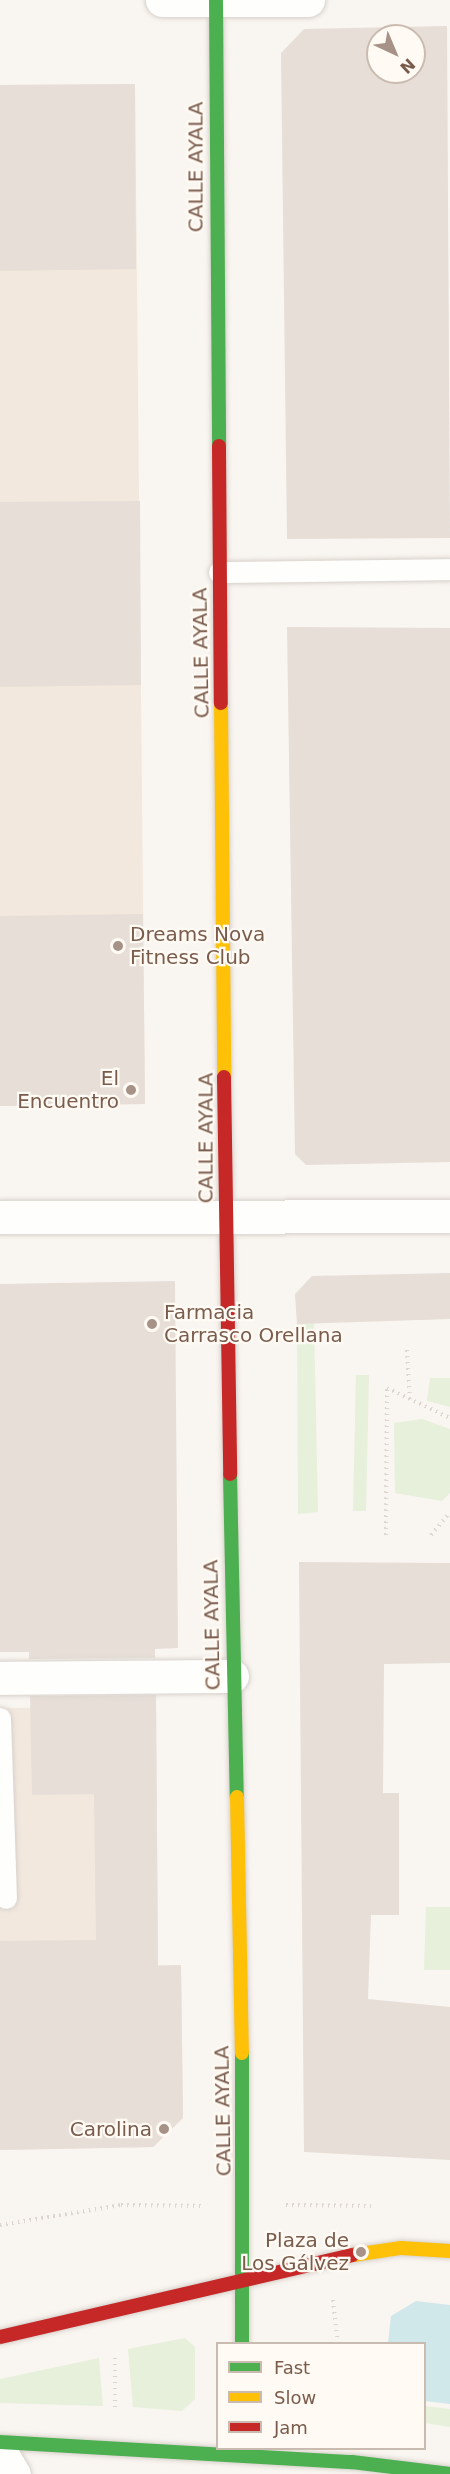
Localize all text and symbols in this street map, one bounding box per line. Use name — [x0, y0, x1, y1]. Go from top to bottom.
north arrow — [366, 24, 426, 84]
text: N — [396, 54, 419, 77]
street label: CALLE AYALA — [184, 102, 208, 232]
street label: CALLE AYALA — [188, 587, 214, 719]
place label: Dreams Nova Fitness Club — [130, 922, 265, 969]
marker: Dreams Nova Fitness Club — [111, 939, 125, 953]
place label: El Encuentro — [17, 1066, 119, 1113]
street label: CALLE AYALA — [194, 1073, 218, 1203]
marker: El Encuentro — [124, 1083, 138, 1097]
place label: Farmacia Carrasco Orellana — [164, 1300, 343, 1347]
marker: Farmacia Carrasco Orellana — [145, 1317, 159, 1331]
street label: CALLE AYALA — [199, 1559, 225, 1691]
street label: CALLE AYALA — [210, 2045, 236, 2177]
place label: Carolina — [70, 2117, 152, 2141]
marker: Carolina — [157, 2122, 171, 2136]
place label: Plaza de Los Gálvez — [241, 2228, 349, 2275]
marker: Plaza de Los Gálvez — [354, 2245, 368, 2259]
legend — [216, 2342, 426, 2450]
text: Fast — [274, 2357, 310, 2378]
text: Slow — [274, 2387, 316, 2408]
text: Jam — [274, 2417, 308, 2438]

